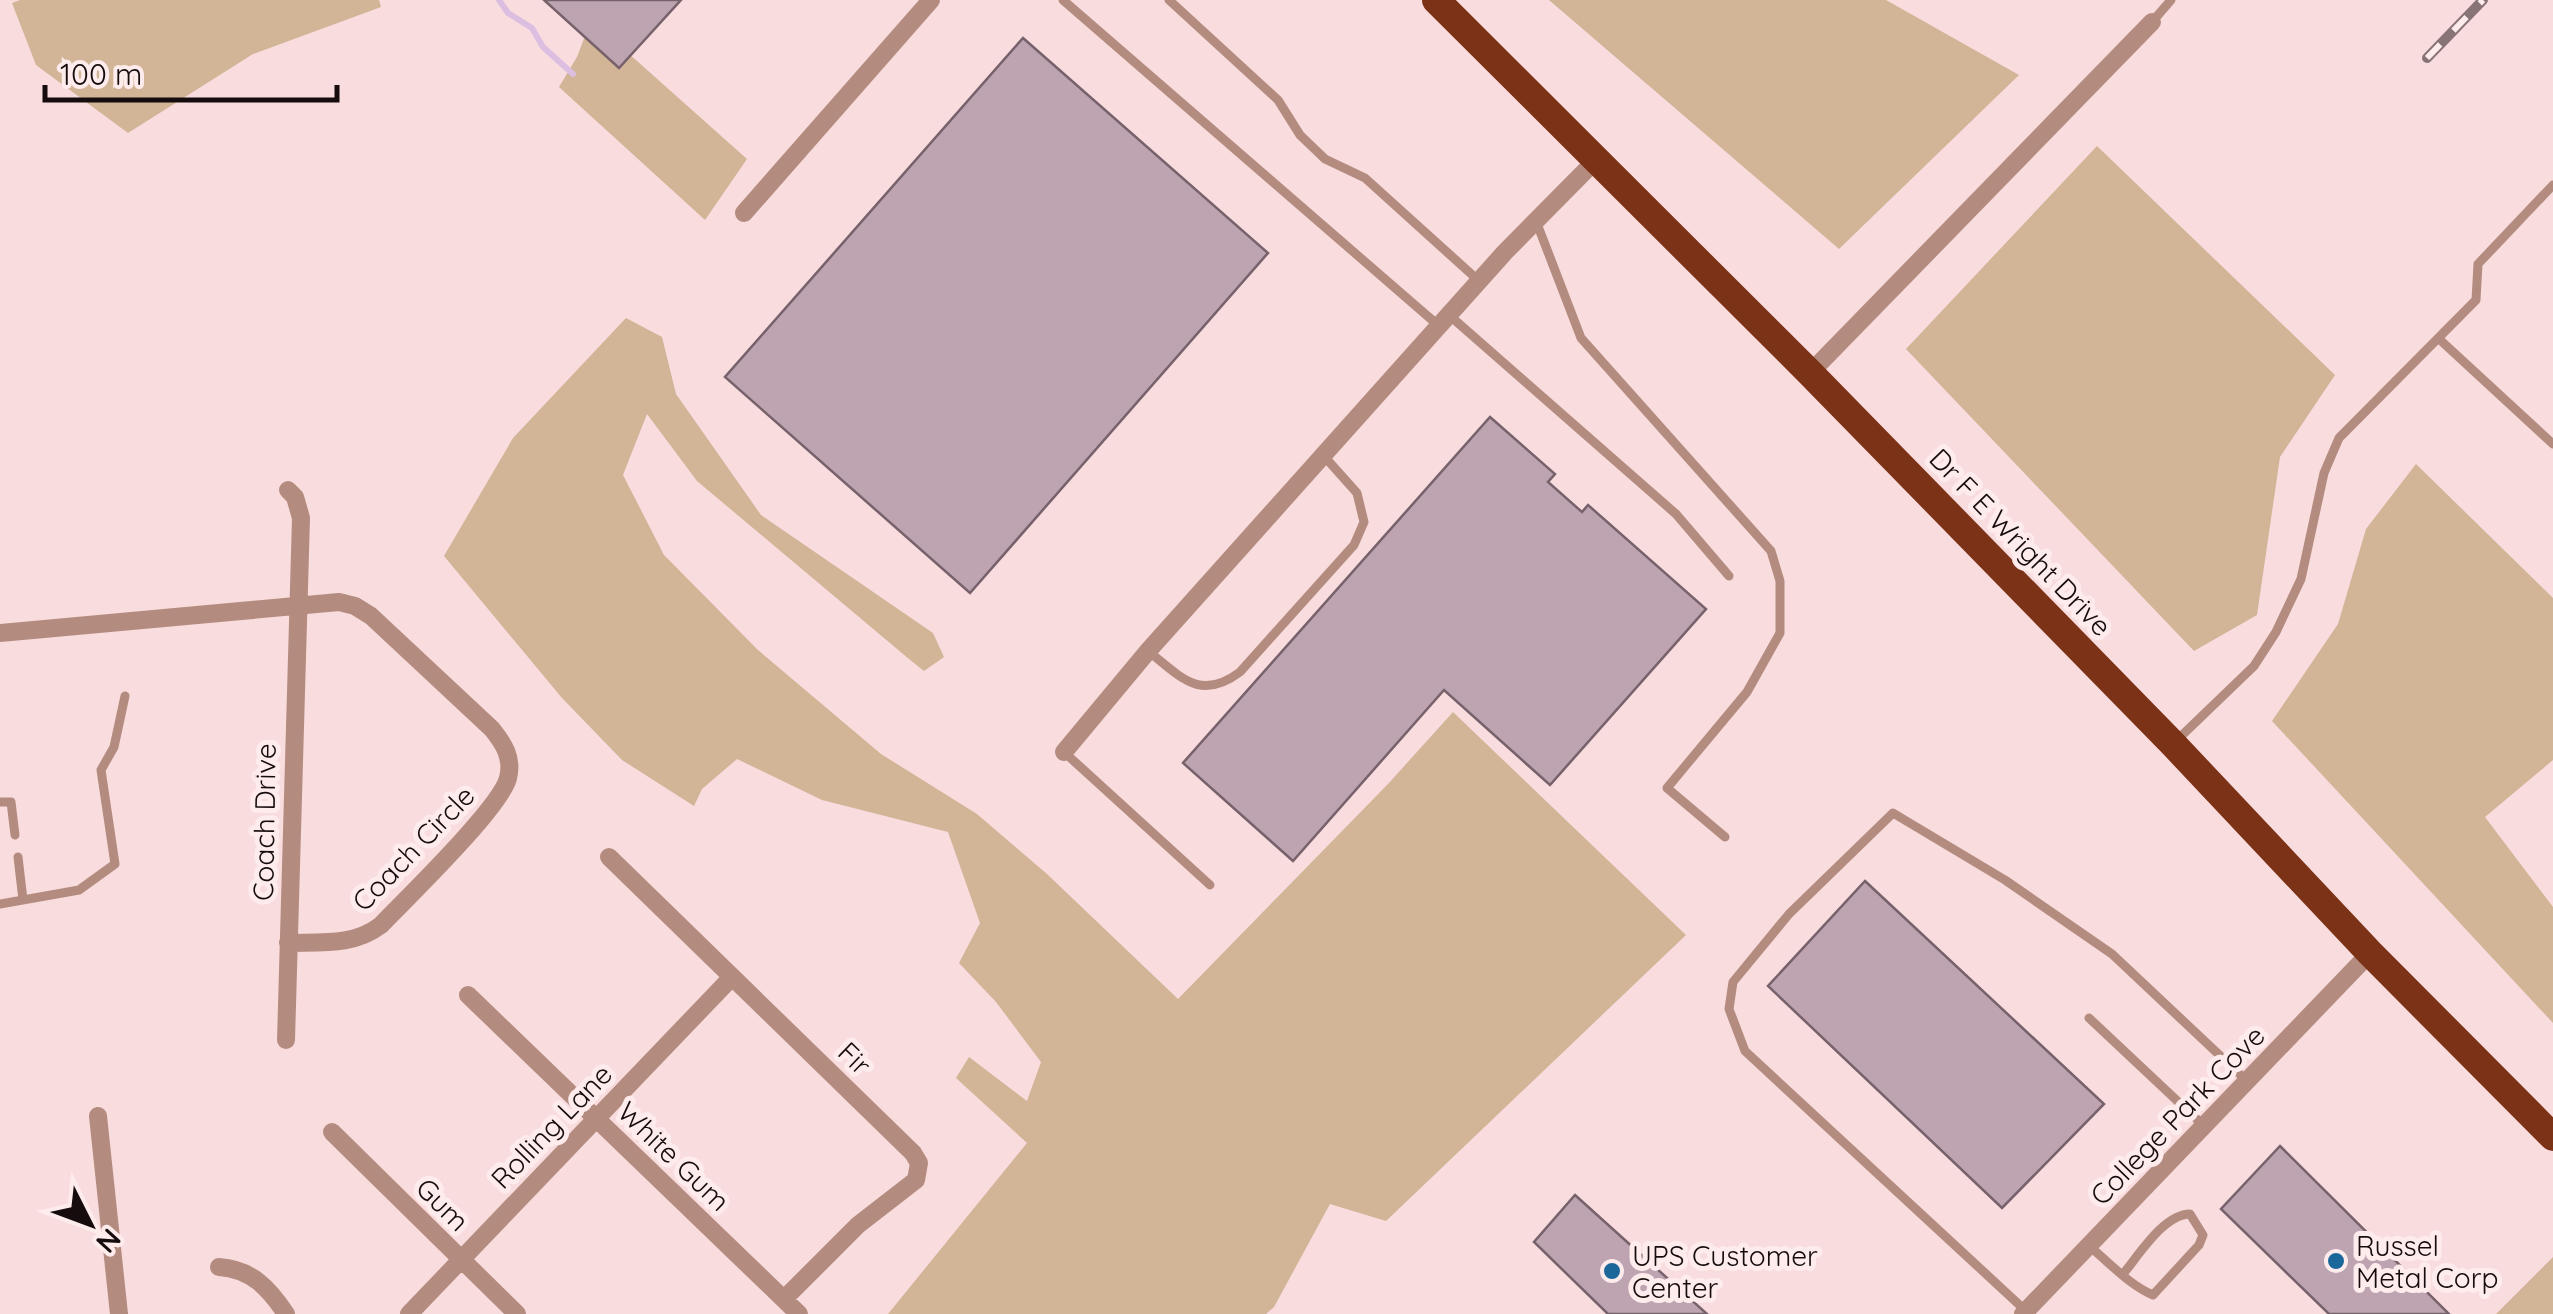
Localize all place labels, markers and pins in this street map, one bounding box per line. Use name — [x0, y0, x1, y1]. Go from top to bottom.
place label: Russel Metal Corp — [2356, 1228, 2498, 1295]
place label: UPS Customer Center — [1632, 1238, 1818, 1305]
marker: Russel Metal Corp — [2325, 1250, 2347, 1272]
marker: UPS Customer Center — [1601, 1260, 1623, 1282]

